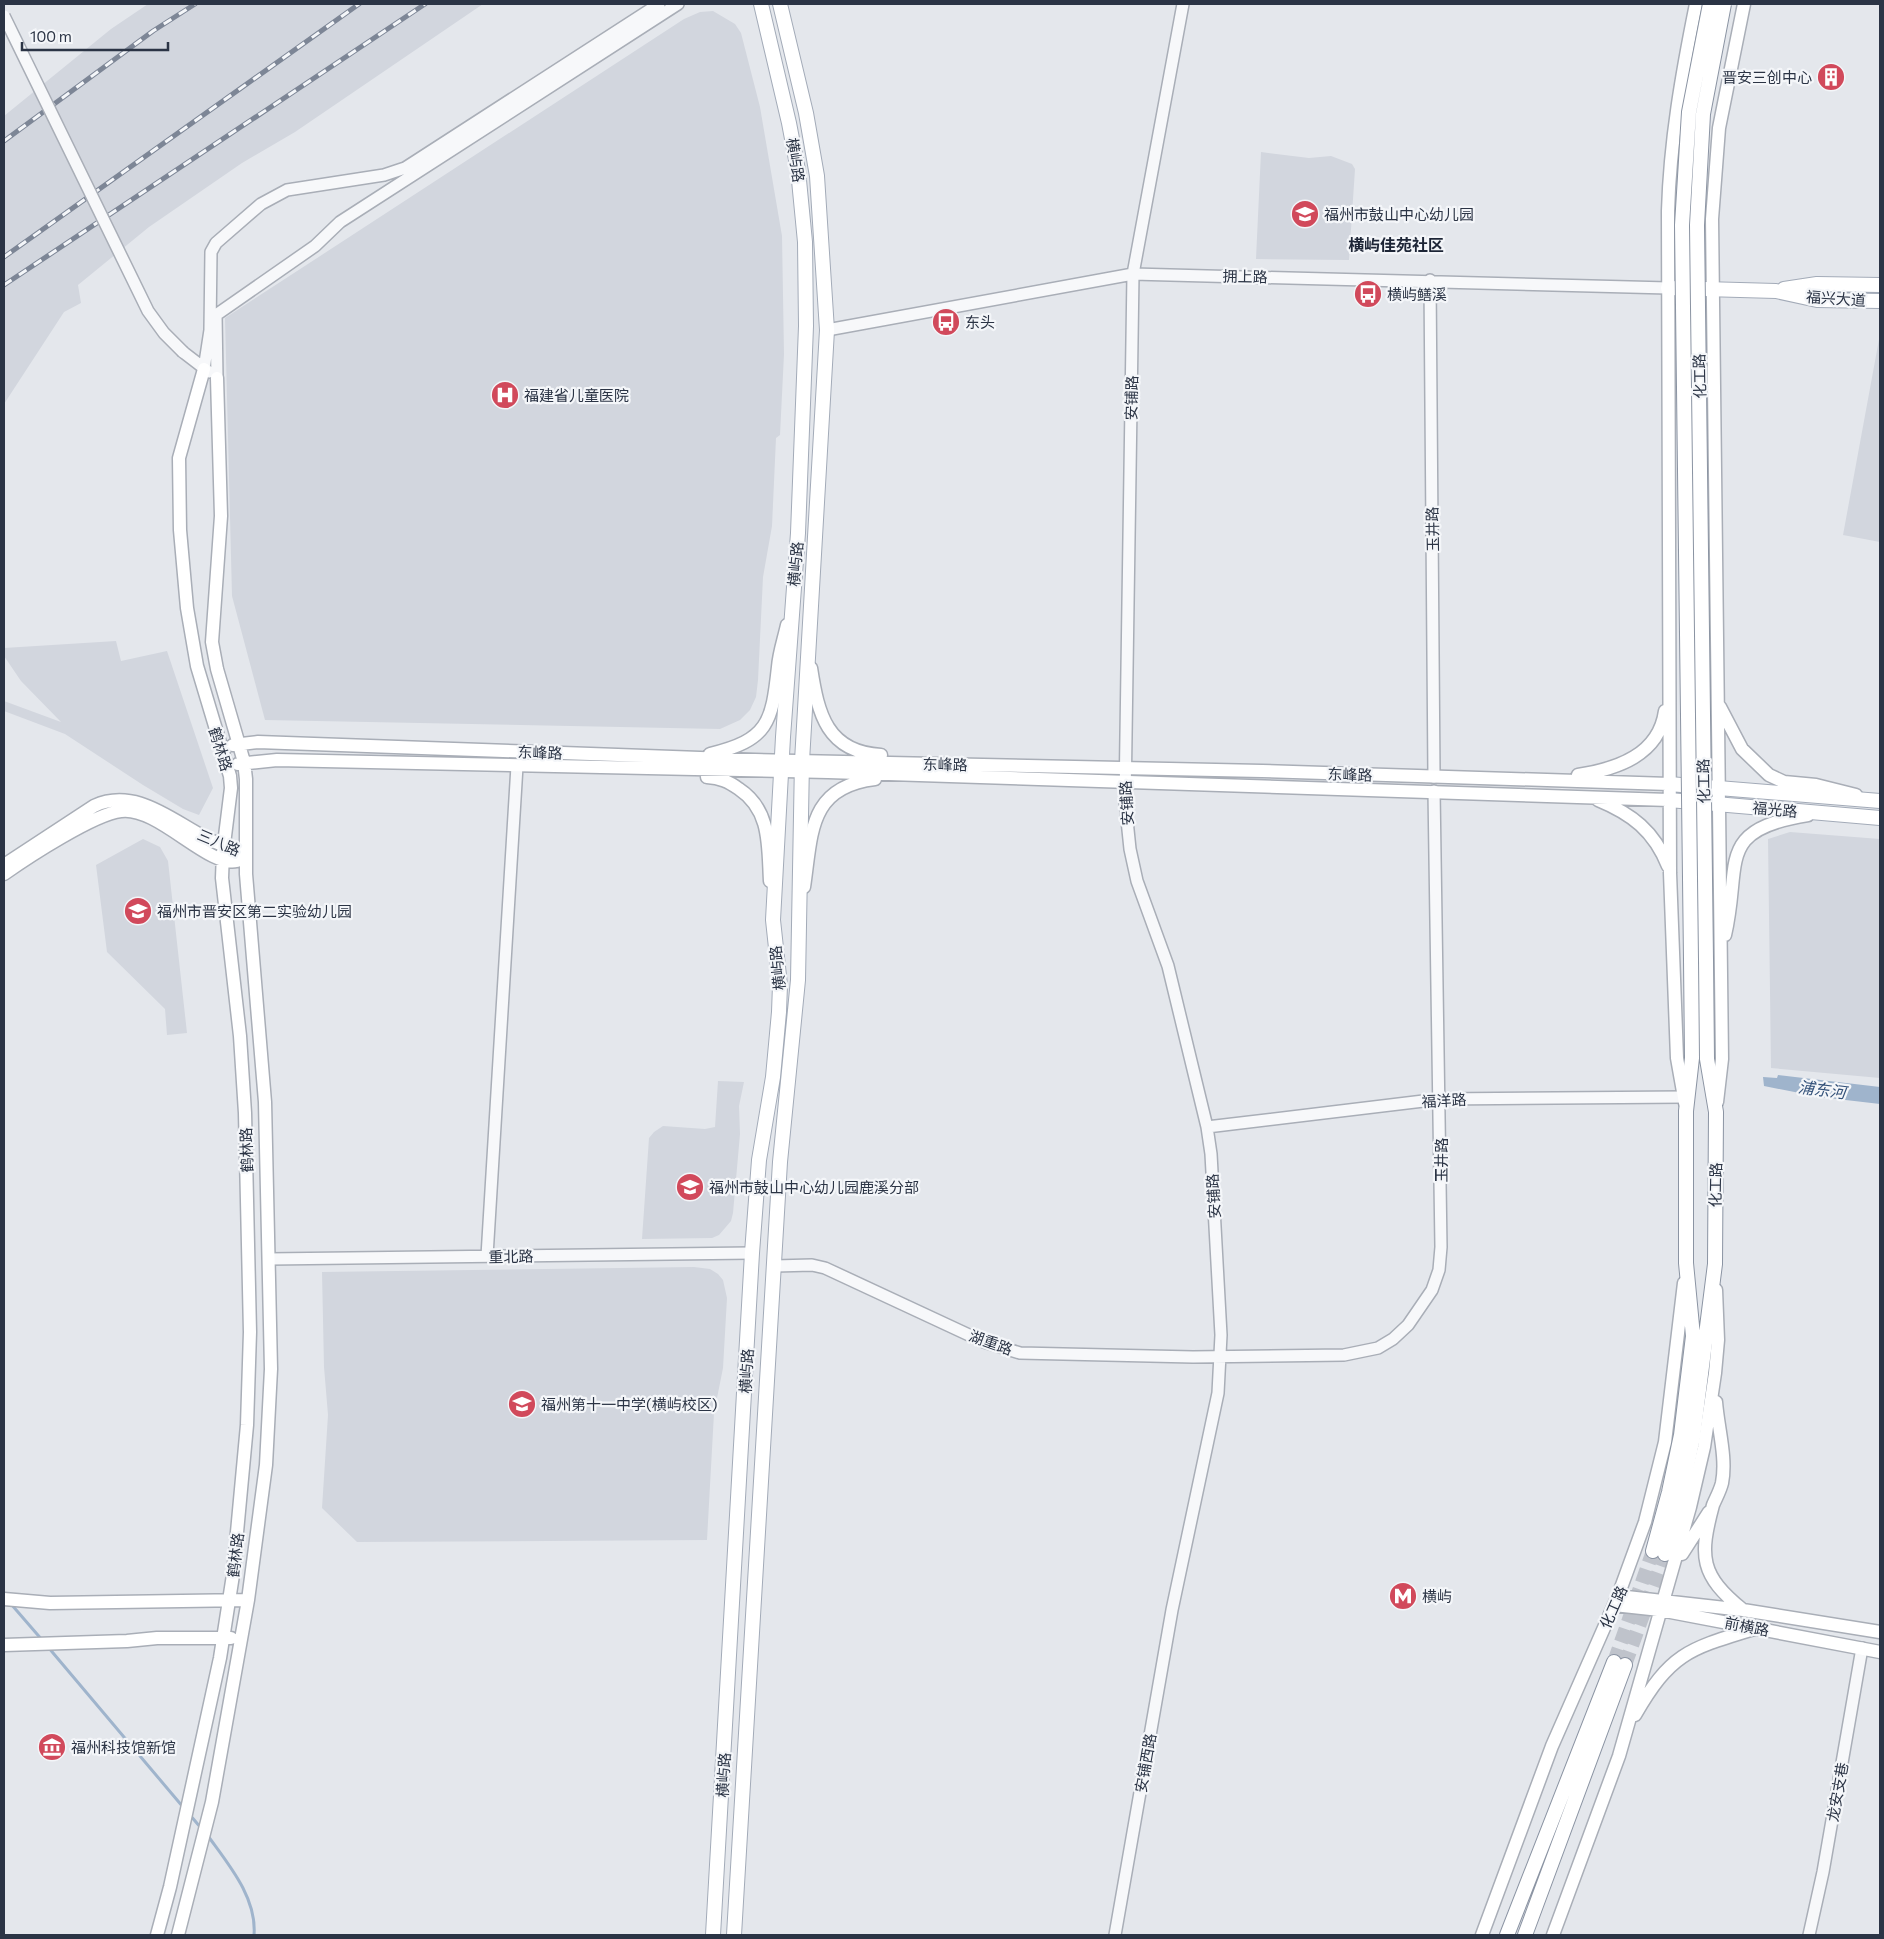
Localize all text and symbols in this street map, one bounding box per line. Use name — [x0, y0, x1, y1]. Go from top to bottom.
scale bar — [22, 20, 169, 52]
text: 100 m — [30, 27, 72, 45]
building icon: 晋安三创中心 — [1816, 62, 1846, 92]
place label: 晋安三创中心 — [1722, 68, 1812, 86]
street label: 横屿路 — [784, 136, 808, 184]
school or university icon: 福州市鼓山中心幼儿园 — [1290, 199, 1320, 229]
place label: 福州市鼓山中心幼儿园 — [1324, 205, 1474, 223]
district label: 横屿佳苑社区 — [1348, 235, 1444, 254]
street label: 拥上路 — [1222, 267, 1268, 285]
bus stop icon: 横屿鳝溪 — [1353, 279, 1383, 309]
place label: 横屿鳝溪 — [1387, 285, 1447, 303]
street label: 福兴大道 — [1805, 287, 1867, 309]
bus stop icon: 东头 — [931, 307, 961, 337]
place label: 东头 — [965, 313, 995, 331]
street label: 化工路 — [1690, 353, 1708, 399]
street label: 安铺路 — [1122, 375, 1140, 421]
hospital icon: 福建省儿童医院 — [490, 380, 520, 410]
place label: 福建省儿童医院 — [524, 386, 629, 404]
street label: 玉井路 — [1423, 506, 1441, 552]
street label: 横屿路 — [784, 541, 806, 587]
street label: 鹤林路 — [206, 725, 236, 773]
street label: 东峰路 — [517, 742, 563, 762]
street label: 东峰路 — [922, 755, 968, 773]
street label: 化工路 — [1694, 758, 1712, 804]
street label: 东峰路 — [1327, 764, 1373, 784]
street label: 安铺路 — [1116, 780, 1136, 826]
street label: 福光路 — [1752, 798, 1798, 820]
street label: 三八路 — [195, 825, 243, 859]
school or university icon: 福州市晋安区第二实验幼儿园 — [123, 896, 153, 926]
place label: 福州市晋安区第二实验幼儿园 — [157, 902, 352, 920]
street label: 横屿路 — [766, 945, 788, 991]
water label: 浦东河 — [1797, 1077, 1850, 1102]
street label: 福洋路 — [1421, 1090, 1467, 1110]
street label: 鹤林路 — [236, 1127, 256, 1173]
street label: 玉井路 — [1432, 1137, 1450, 1183]
street label: 化工路 — [1706, 1162, 1724, 1208]
school or university icon: 福州市鼓山中心幼儿园鹿溪分部 — [675, 1172, 705, 1202]
street label: 安铺路 — [1203, 1173, 1223, 1219]
place label: 福州市鼓山中心幼儿园鹿溪分部 — [709, 1178, 919, 1196]
street label: 重北路 — [488, 1247, 534, 1265]
street label: 湖重路 — [967, 1326, 1015, 1358]
street label: 横屿路 — [736, 1348, 756, 1394]
school or university icon: 福州第十一中学(横屿校区) — [507, 1389, 537, 1419]
place label: 福州第十一中学(横屿校区) — [541, 1395, 718, 1413]
street label: 鹤林路 — [223, 1532, 247, 1578]
metro station icon: 横屿 — [1388, 1581, 1418, 1611]
street label: 化工路 — [1596, 1583, 1630, 1631]
place label: 横屿 — [1422, 1587, 1452, 1605]
street label: 前横路 — [1723, 1613, 1771, 1639]
museum icon: 福州科技馆新馆 — [37, 1732, 67, 1762]
street label: 安铺西路 — [1131, 1732, 1159, 1794]
place label: 福州科技馆新馆 — [71, 1738, 176, 1756]
street label: 横屿路 — [713, 1752, 733, 1798]
street label: 龙安支巷 — [1823, 1761, 1851, 1823]

